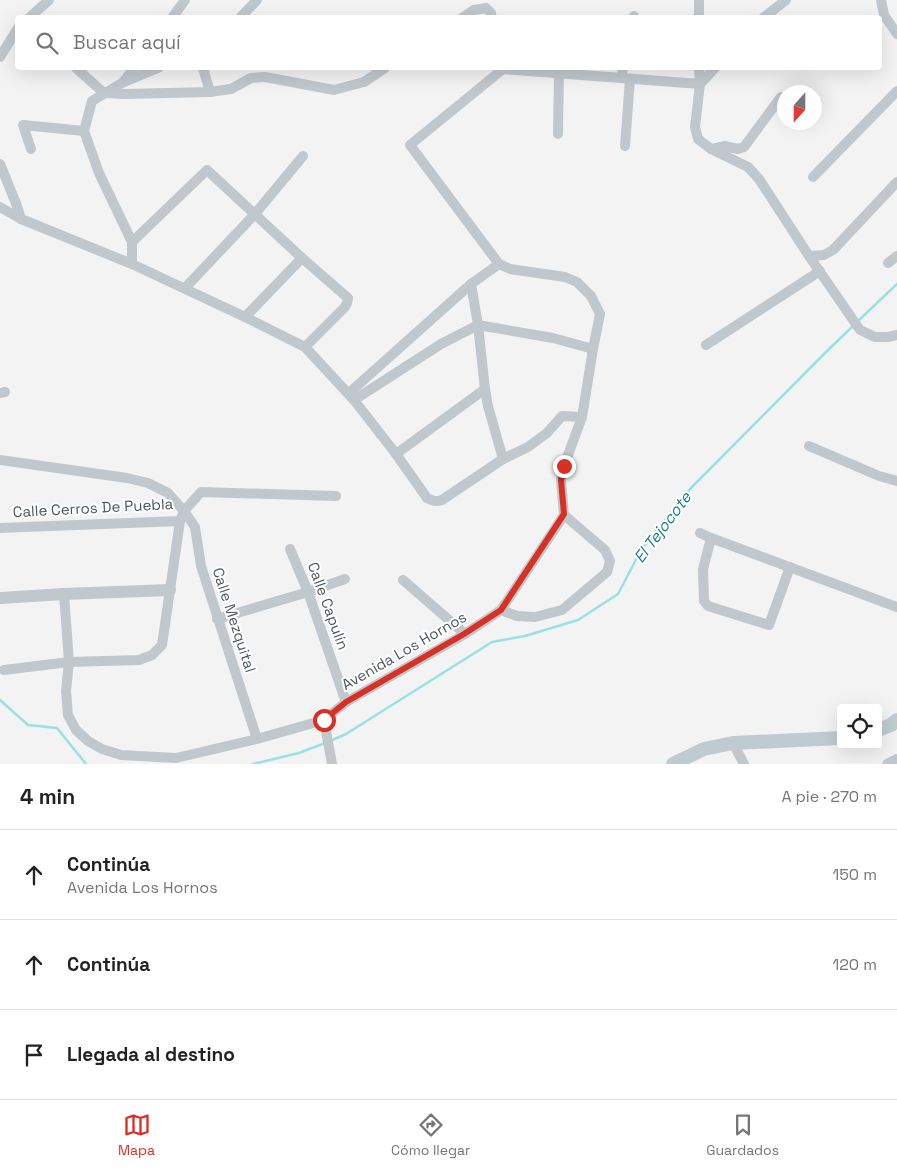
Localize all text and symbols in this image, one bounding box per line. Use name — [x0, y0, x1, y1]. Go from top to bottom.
search box — [15, 15, 882, 70]
icon: search — [33, 29, 61, 57]
text: Buscar aquí — [73, 30, 181, 55]
north arrow — [777, 85, 822, 130]
route end — [553, 455, 576, 478]
water label: El Tejocote — [629, 487, 696, 567]
street label: Calle Cerros De Puebla — [12, 494, 174, 521]
street label: Calle Capulín — [304, 559, 353, 652]
street label: Calle Mezquital — [209, 565, 260, 675]
street label: Avenida Los Hornos — [338, 607, 470, 694]
map controls — [837, 704, 882, 749]
button: locate — [837, 704, 882, 749]
route start — [313, 709, 336, 732]
text: 4 min — [20, 783, 75, 810]
text: A pie · 270 m — [782, 786, 877, 807]
text: Continúa — [67, 852, 150, 877]
icon: ahead — [20, 861, 48, 889]
text: 150 m — [833, 864, 877, 885]
text: Avenida Los Hornos — [67, 877, 218, 898]
icon: ahead — [20, 951, 48, 979]
text: Continúa — [67, 952, 150, 977]
text: 120 m — [833, 954, 877, 975]
icon: arrive — [20, 1041, 48, 1069]
text: Llegada al destino — [67, 1042, 235, 1067]
tab: Mapa — [118, 1111, 155, 1159]
tab: Cómo llegar — [391, 1111, 470, 1159]
tab: Guardados — [706, 1111, 779, 1159]

